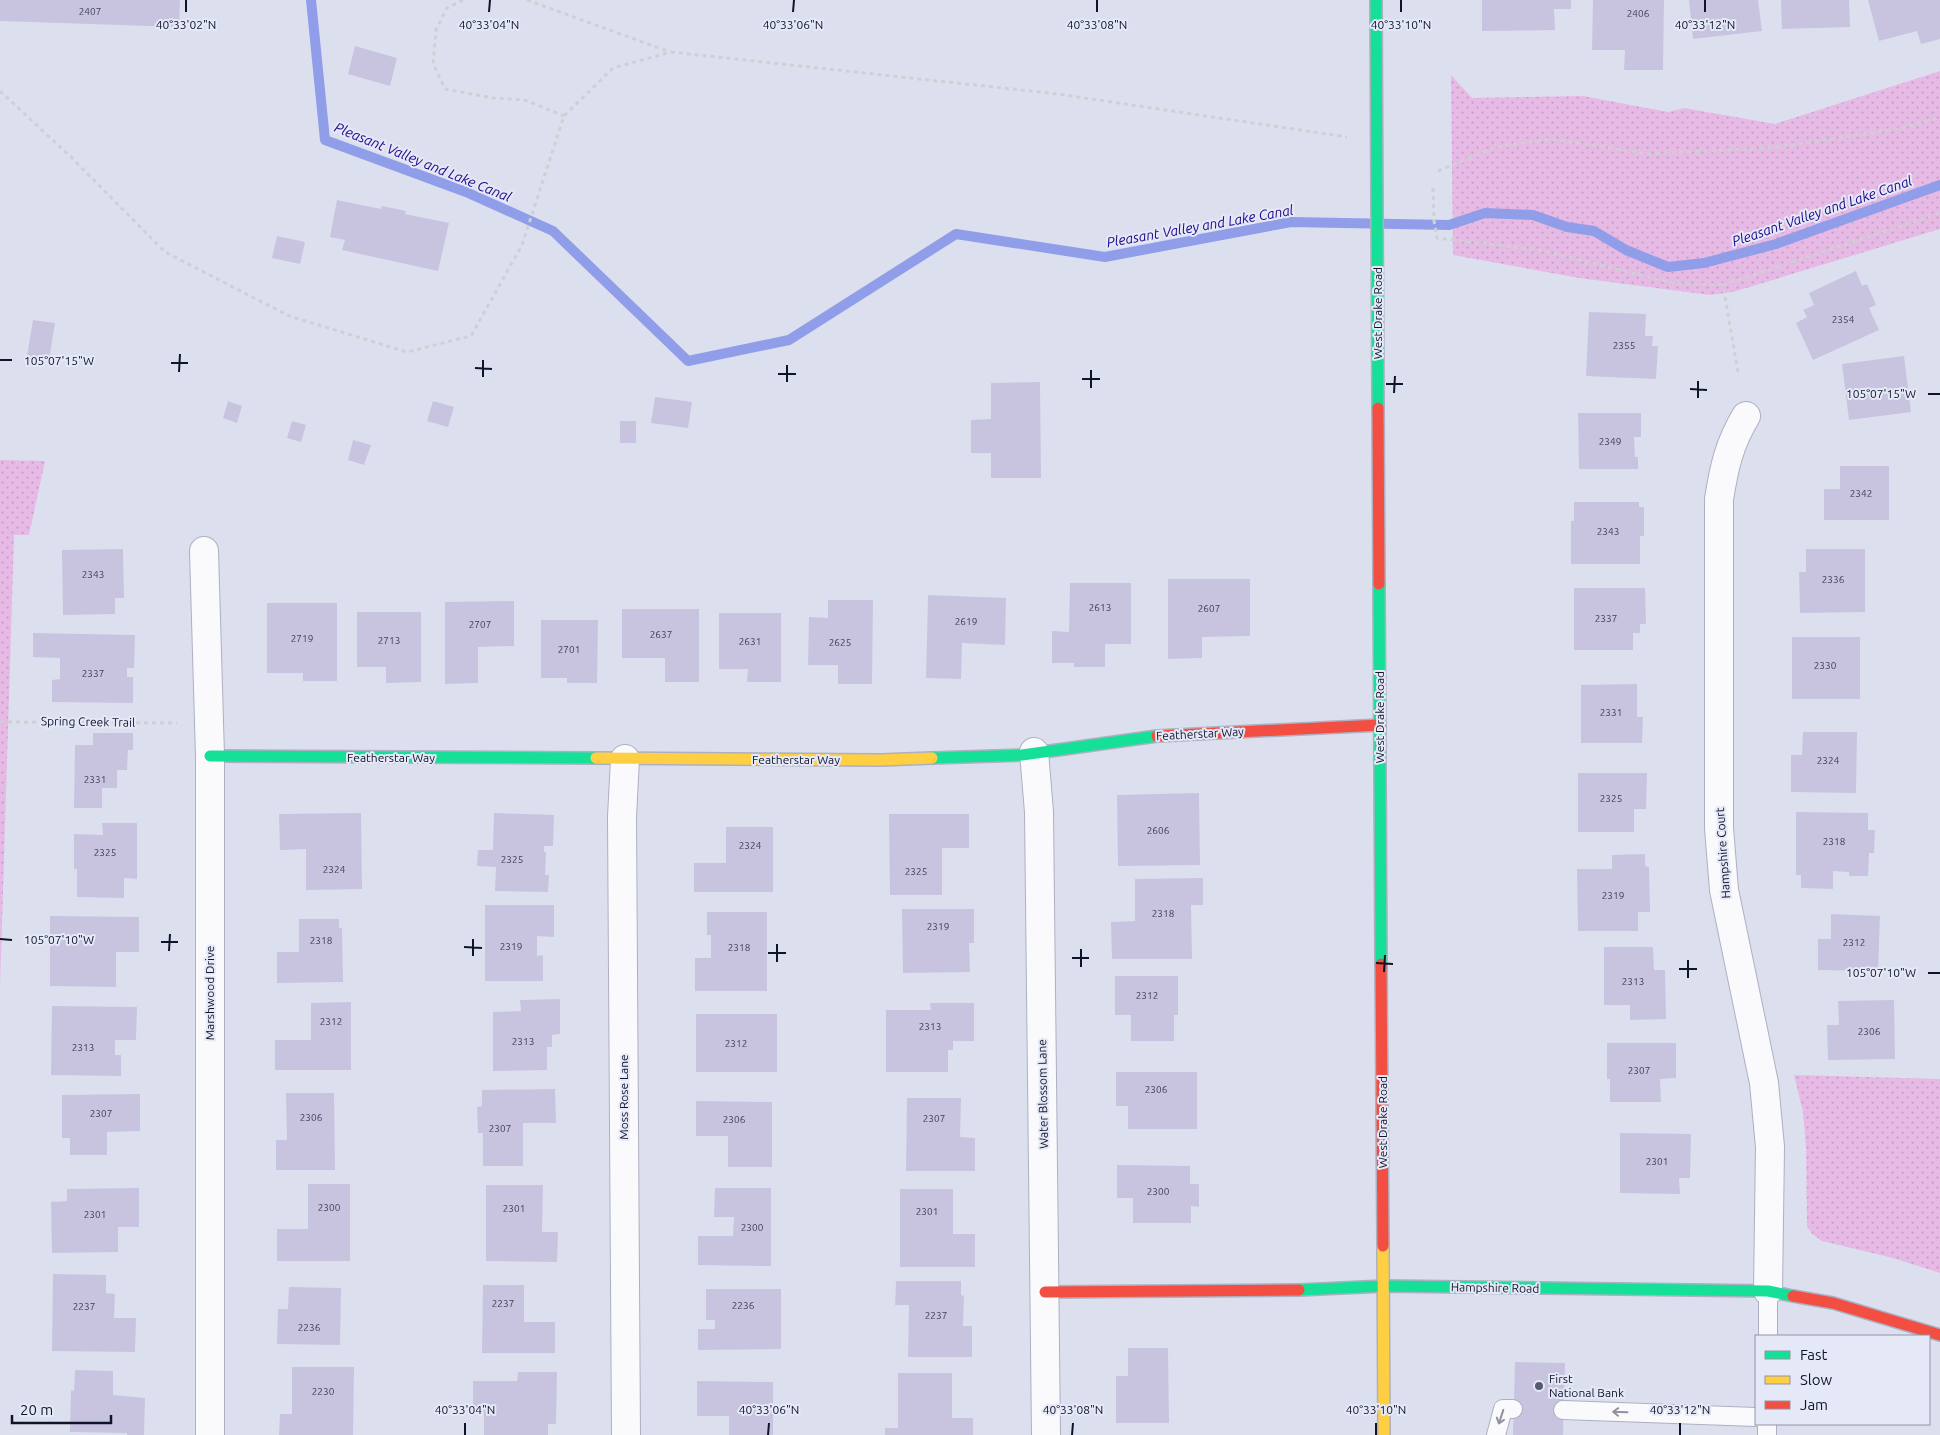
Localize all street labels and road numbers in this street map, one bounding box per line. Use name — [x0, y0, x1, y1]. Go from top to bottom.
street label: West Drake Road — [1371, 267, 1384, 359]
street label: West Drake Road — [1373, 671, 1386, 763]
street label: Spring Creek Trail — [41, 714, 135, 729]
street label: Featherstar Way — [1156, 725, 1244, 742]
street label: Featherstar Way — [347, 751, 435, 764]
street label: Featherstar Way — [752, 753, 840, 766]
street label: Hampshire Court — [1713, 807, 1732, 899]
street label: Marshwood Drive — [203, 946, 216, 1040]
street label: Water Blossom Lane — [1035, 1039, 1050, 1149]
street label: Moss Rose Lane — [617, 1054, 630, 1140]
street label: West Drake Road — [1376, 1076, 1389, 1168]
street label: Hampshire Road — [1451, 1280, 1539, 1295]

